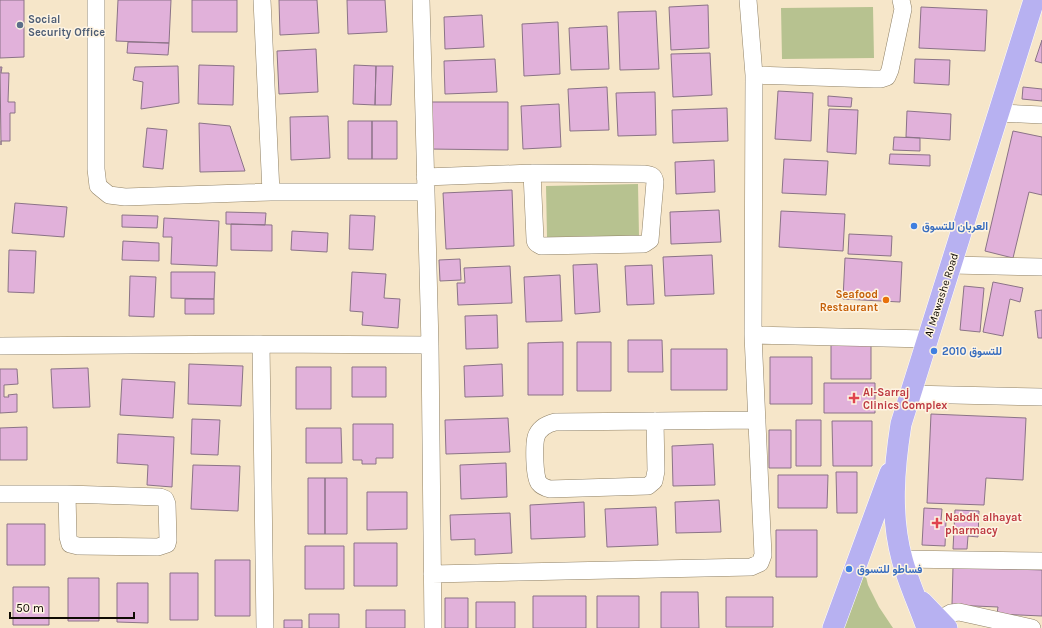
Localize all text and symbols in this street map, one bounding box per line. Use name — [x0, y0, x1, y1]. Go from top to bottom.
place label: Social Security Office — [28, 13, 105, 39]
marker: Social Security Office — [15, 20, 25, 30]
place label: العربان للتسوق — [922, 220, 988, 233]
marker: العربان للتسوق — [909, 221, 919, 231]
street label: Al Mawashe Road — [922, 252, 961, 339]
place label: Seafood Restaurant — [820, 288, 879, 314]
marker: Seafood Restaurant — [881, 295, 891, 305]
place label: 2010 للتسوق — [942, 345, 1002, 358]
marker: 2010 للتسوق — [929, 346, 939, 356]
place label: Al-Sarraj Clinics Complex — [863, 386, 947, 412]
marker: Al-Sarraj Clinics Complex — [848, 392, 860, 404]
place label: Nabdh alhayat pharmacy — [945, 511, 1023, 537]
marker: Nabdh alhayat pharmacy — [932, 518, 942, 528]
place label: فساطو للتسوق — [857, 563, 922, 576]
marker: فساطو للتسوق — [844, 564, 854, 574]
scale bar — [10, 594, 134, 620]
text: 50 m — [16, 601, 44, 615]

